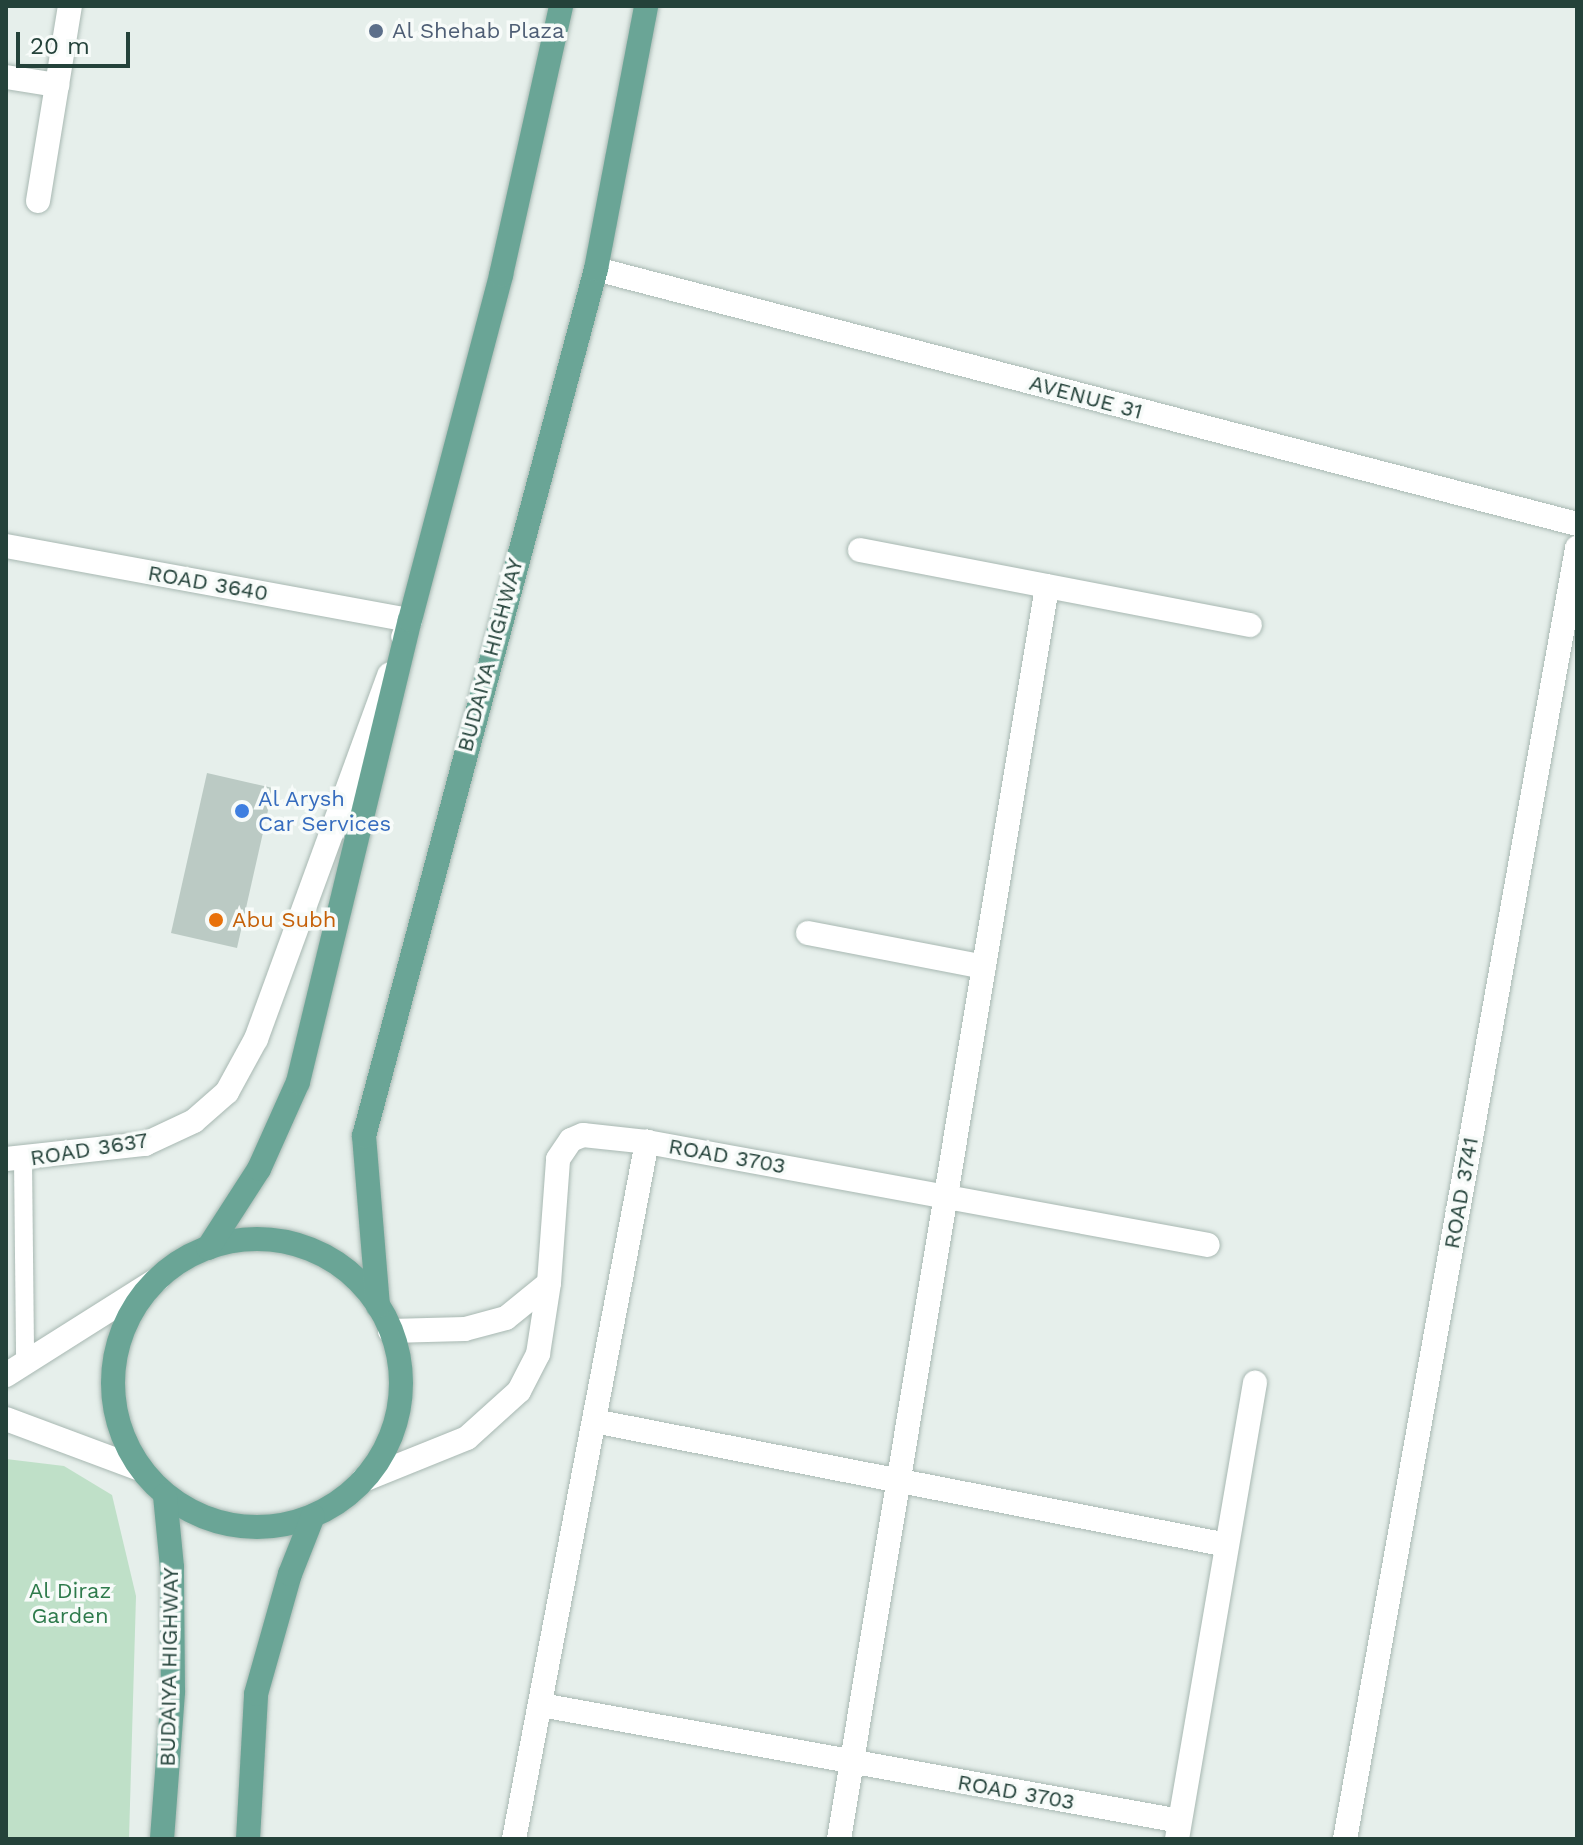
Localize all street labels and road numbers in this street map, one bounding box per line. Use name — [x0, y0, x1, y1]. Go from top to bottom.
street label: AVENUE 31 — [1026, 369, 1146, 425]
street label: BUDAIYA HIGHWAY — [451, 555, 529, 755]
street label: ROAD 3640 — [146, 559, 270, 607]
street label: ROAD 3637 — [28, 1127, 150, 1171]
street label: ROAD 3703 — [666, 1133, 788, 1179]
street label: ROAD 3741 — [1438, 1135, 1484, 1251]
street label: BUDAIYA HIGHWAY — [154, 1567, 184, 1767]
street label: ROAD 3703 — [955, 1769, 1077, 1815]

